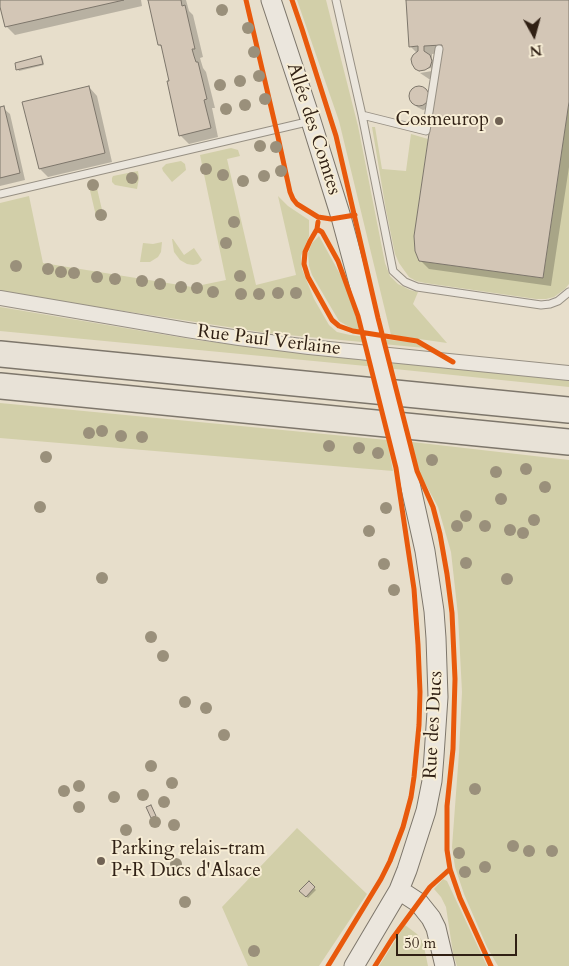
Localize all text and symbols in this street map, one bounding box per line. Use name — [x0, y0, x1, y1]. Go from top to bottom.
north arrow — [509, 10, 559, 60]
text: N — [529, 40, 543, 61]
street label: Allée des Comtes — [281, 60, 345, 198]
place label: Cosmeurop — [395, 110, 489, 132]
marker: Cosmeurop — [493, 115, 505, 127]
street label: Rue Paul Verlaine — [196, 321, 342, 361]
street label: Rue des Ducs — [420, 670, 448, 780]
place label: Parking relais-tram P+R Ducs d'Alsace — [111, 839, 265, 883]
marker: Parking relais-tram P+R Ducs d'Alsace — [95, 855, 107, 867]
scale bar — [399, 924, 520, 956]
text: 50 m — [404, 933, 436, 953]

